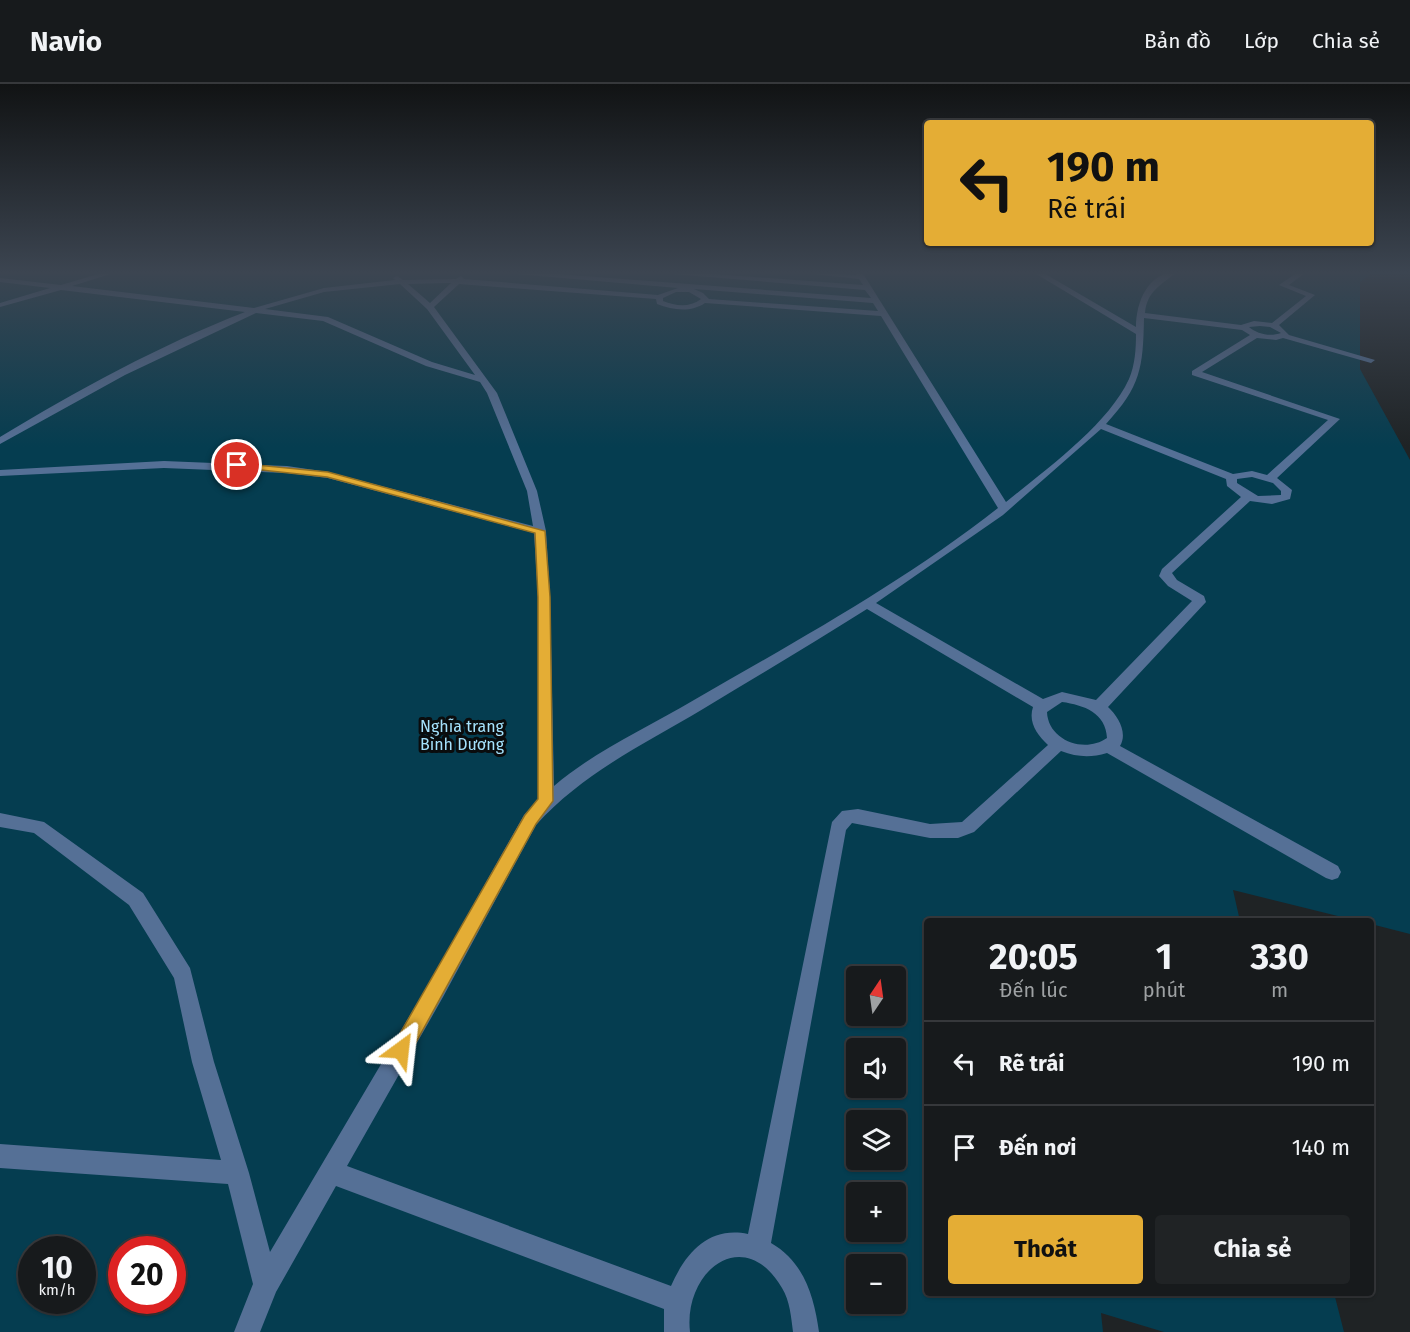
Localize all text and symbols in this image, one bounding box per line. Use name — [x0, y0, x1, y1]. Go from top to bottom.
text: Navio — [30, 25, 102, 58]
text: Bản đồ — [1144, 28, 1211, 54]
text: Lớp — [1244, 28, 1279, 54]
text: Chia sẻ — [1312, 28, 1380, 54]
text: 190 m — [1047, 142, 1160, 192]
icon: left — [948, 144, 1026, 222]
text: Rẽ trái — [1047, 193, 1126, 225]
pin — [211, 439, 262, 490]
icon: arrive — [220, 448, 253, 481]
park label: Nghĩa trang Bình Dương — [420, 717, 505, 754]
text: 20:05 — [989, 935, 1078, 979]
text: 1 — [1156, 935, 1172, 979]
text: 330 — [1250, 935, 1309, 979]
north arrow — [846, 966, 906, 1026]
map controls — [846, 966, 906, 1314]
text: Đến lúc — [999, 978, 1067, 1002]
text: phút — [1143, 978, 1185, 1002]
text: m — [1271, 978, 1288, 1002]
position arrow — [369, 1018, 433, 1082]
button: sound — [846, 1038, 906, 1098]
icon: left — [948, 1047, 981, 1080]
text: Rẽ trái — [999, 1050, 1064, 1077]
text: 190 m — [1292, 1050, 1350, 1077]
button: layers — [846, 1110, 906, 1170]
icon: arrive — [948, 1131, 981, 1164]
text: Đến nơi — [999, 1134, 1076, 1161]
text: 140 m — [1292, 1134, 1350, 1161]
button: + — [846, 1182, 906, 1242]
button: Thoát — [948, 1215, 1143, 1284]
button: Chia sẻ — [1155, 1215, 1350, 1284]
speed limit sign: 20 — [108, 1236, 186, 1314]
text: 10 — [41, 1250, 73, 1286]
button: − — [846, 1254, 906, 1314]
text: km/h — [38, 1281, 76, 1299]

